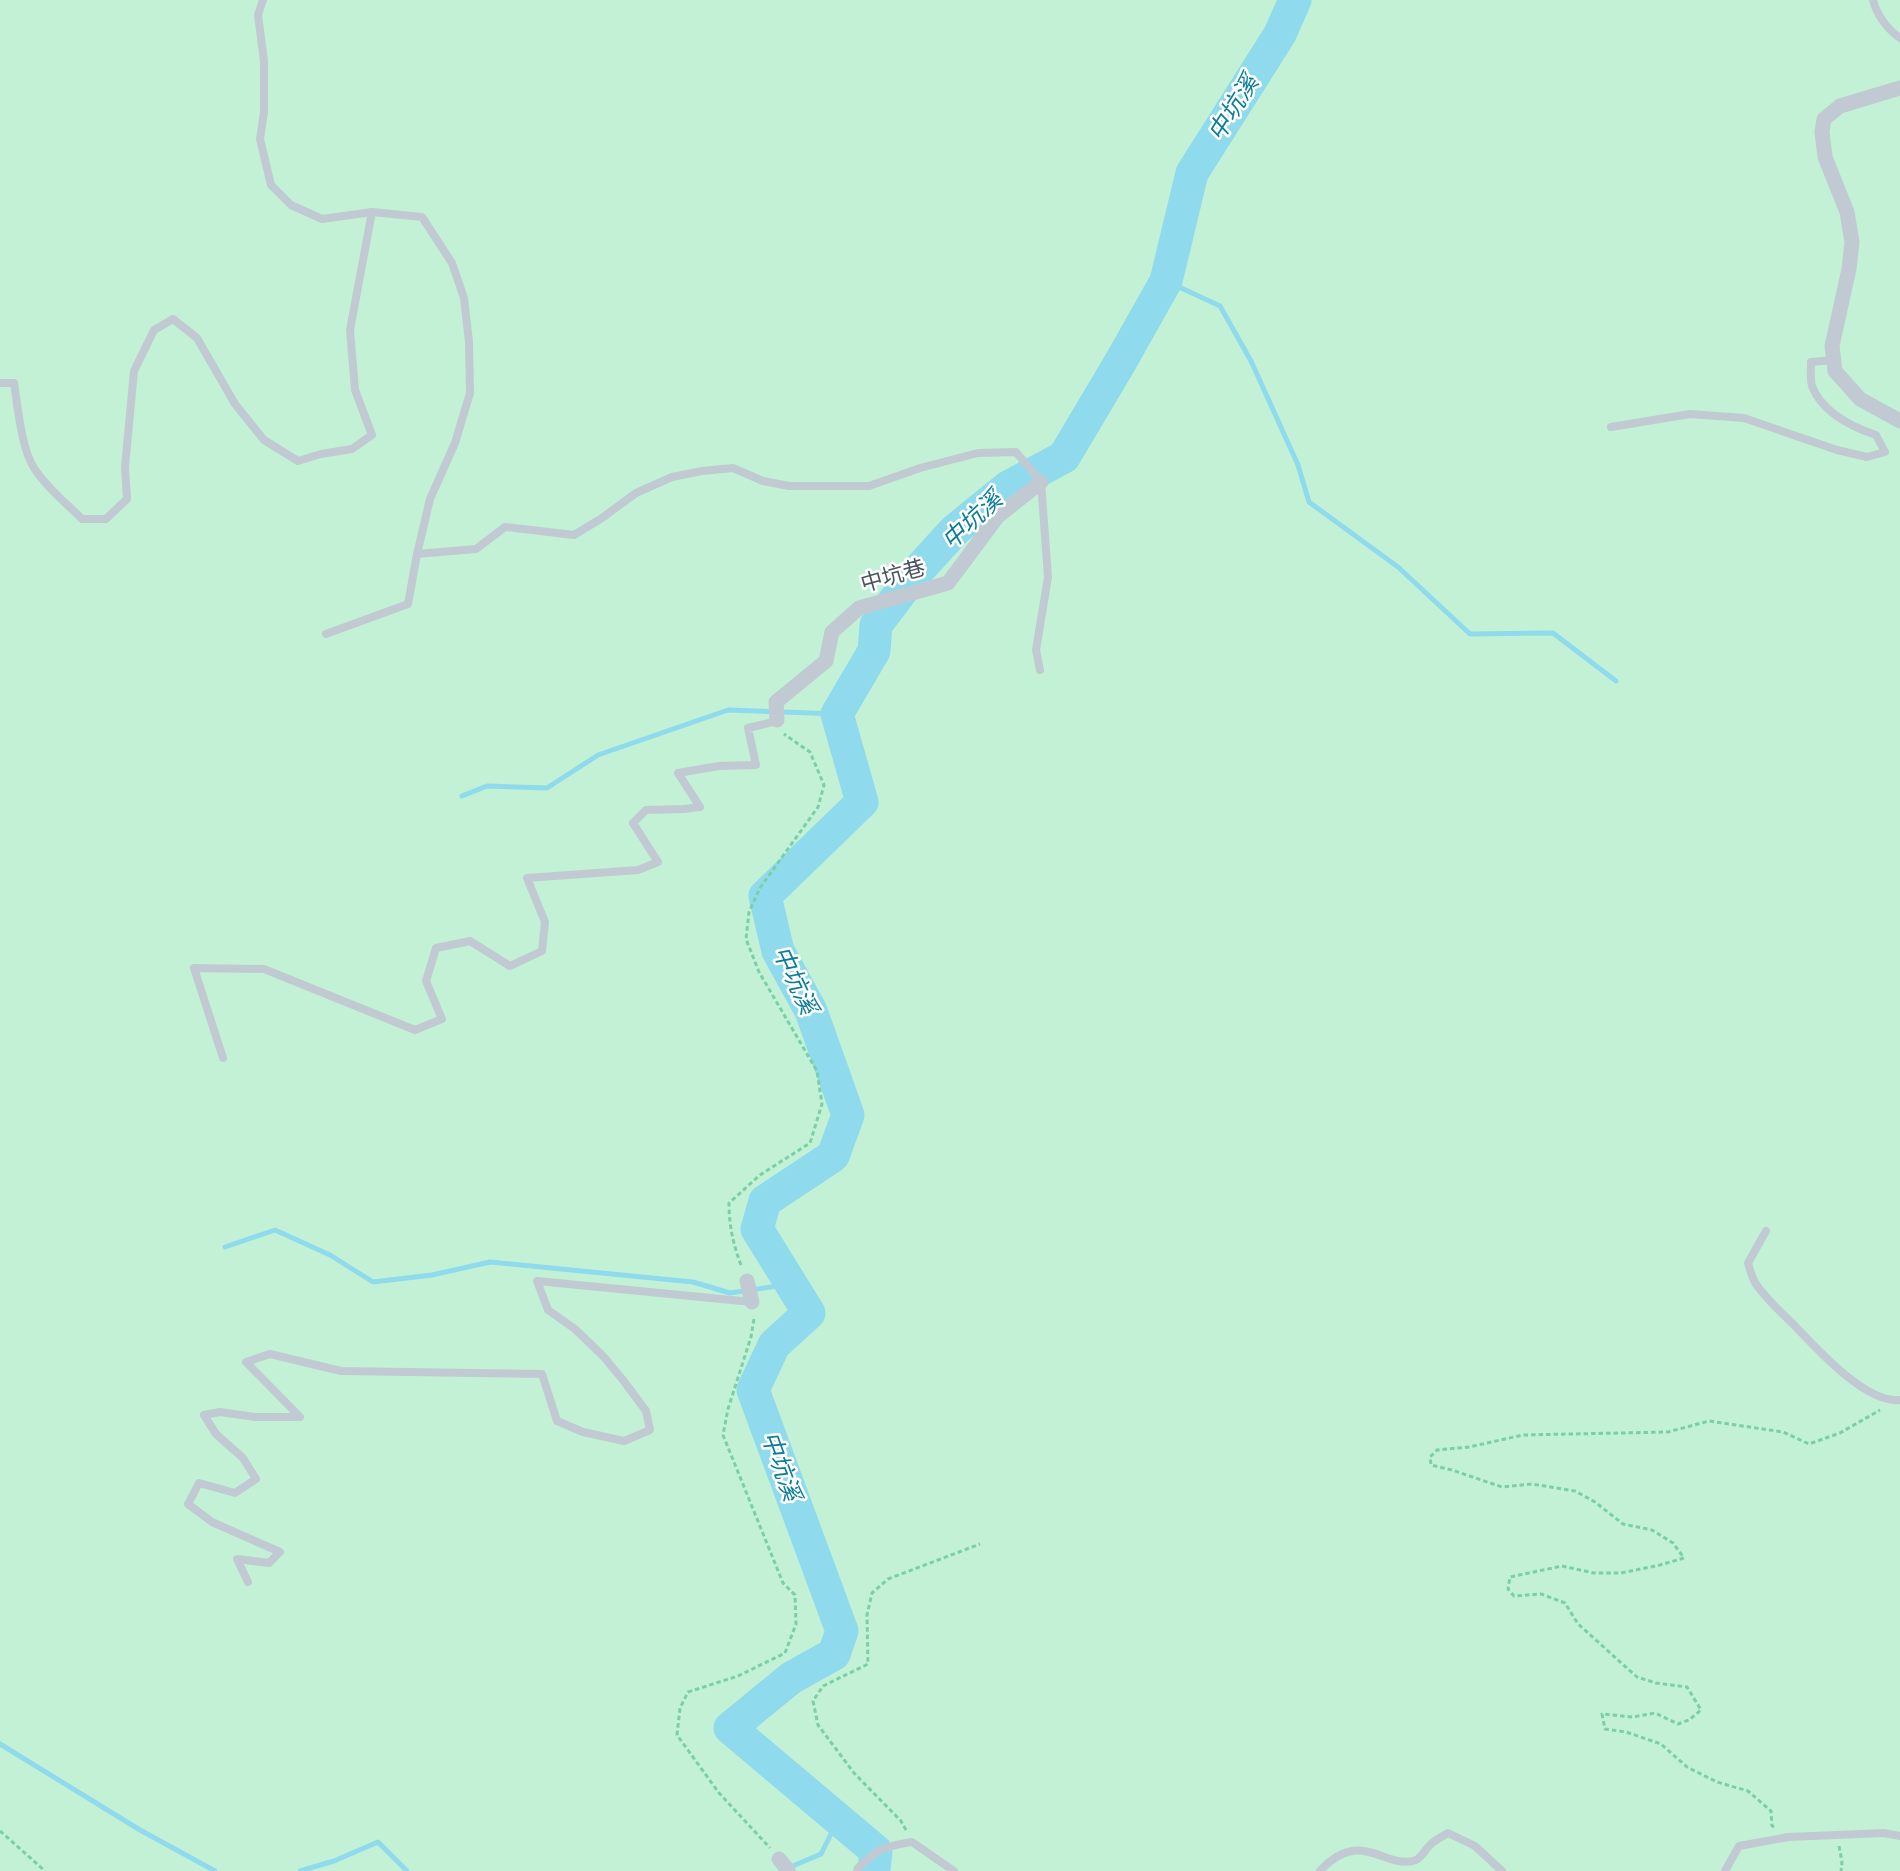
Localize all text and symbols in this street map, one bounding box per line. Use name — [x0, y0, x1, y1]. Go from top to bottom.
water label: 中坑溪 — [1202, 68, 1266, 146]
water label: 中坑溪 — [936, 483, 1010, 555]
street label: 中坑巷 — [858, 554, 928, 598]
water label: 中坑溪 — [767, 941, 824, 1021]
water label: 中坑溪 — [756, 1427, 807, 1507]

